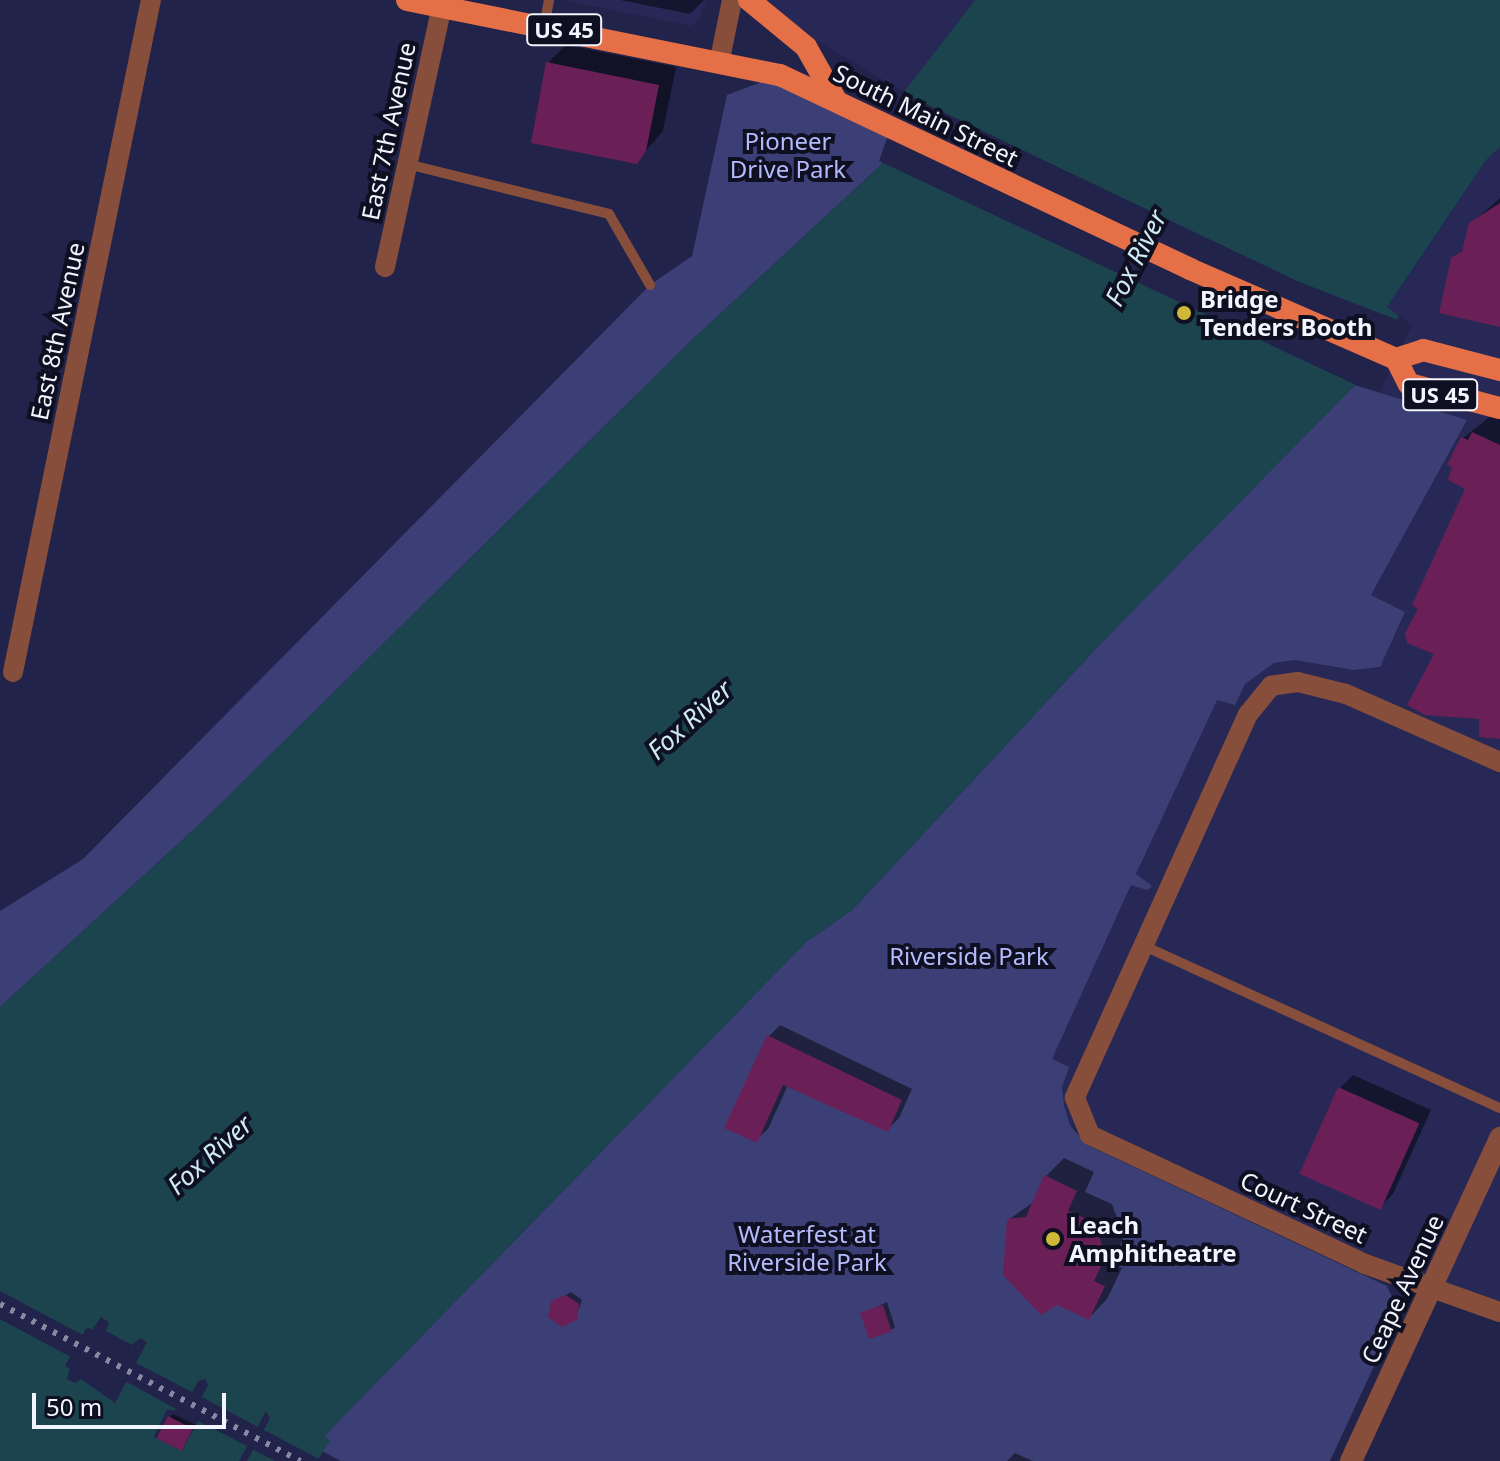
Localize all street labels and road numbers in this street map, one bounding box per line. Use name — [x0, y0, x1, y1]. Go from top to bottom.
road number: US 45 — [526, 12, 602, 48]
street label: East 7th Avenue — [355, 40, 421, 222]
street label: South Main Street — [829, 58, 1023, 172]
street label: East 8th Avenue — [24, 240, 90, 422]
road number: US 45 — [1402, 377, 1478, 413]
street label: Court Street — [1236, 1165, 1372, 1249]
street label: Ceape Avenue — [1355, 1210, 1449, 1368]

